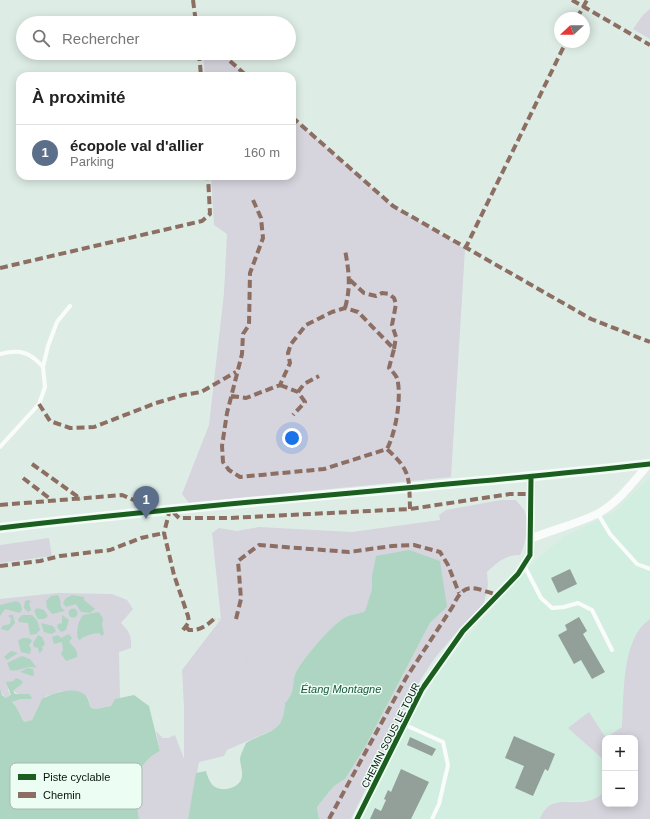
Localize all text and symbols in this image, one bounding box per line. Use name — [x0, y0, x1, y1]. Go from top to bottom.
north arrow — [554, 12, 590, 48]
search box — [16, 16, 296, 60]
icon: search — [30, 27, 52, 49]
text: Rechercher — [62, 30, 140, 47]
text: À proximité — [32, 88, 126, 107]
text: écopole val d'allier — [70, 137, 204, 154]
text: 1 — [41, 145, 49, 160]
text: 160 m — [244, 145, 280, 160]
text: Parking — [70, 154, 114, 169]
your location — [282, 428, 302, 448]
pin: 1 — [133, 486, 159, 519]
street label: CHEMIN SOUS LE TOUR — [359, 681, 422, 790]
water label: Étang Montagne — [301, 683, 381, 695]
map controls — [602, 735, 638, 807]
button: + — [602, 735, 638, 771]
legend — [10, 763, 142, 809]
text: Piste cyclable — [43, 771, 110, 783]
button: − — [602, 771, 638, 807]
text: Chemin — [43, 789, 81, 801]

